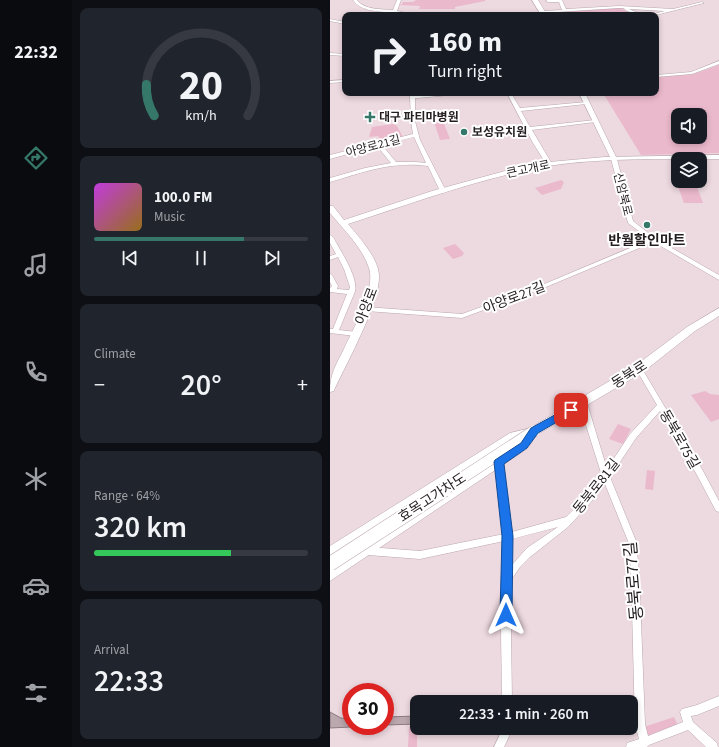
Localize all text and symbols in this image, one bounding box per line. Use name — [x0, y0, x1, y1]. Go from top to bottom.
text: 160 m — [428, 22, 502, 62]
icon: right — [362, 28, 414, 80]
text: 22:32 — [14, 40, 58, 65]
text: 20 — [179, 56, 223, 116]
text: Turn right — [428, 59, 502, 84]
text: km/h — [185, 104, 217, 125]
map controls — [671, 108, 707, 188]
button: sound — [671, 108, 707, 144]
place label: 대구 파티마병원 — [379, 109, 459, 126]
marker: 대구 파티마병원 — [364, 111, 376, 123]
place label: 보성유치원 — [472, 124, 527, 141]
marker: 보성유치원 — [459, 127, 469, 137]
street label: 아양로21길 — [344, 131, 402, 162]
icon: directions — [22, 144, 50, 172]
button: layers — [671, 152, 707, 188]
street label: 큰고개로 — [505, 157, 551, 182]
street label: 신암북로 — [609, 171, 636, 218]
text: 100.0 FM — [154, 187, 212, 208]
text: Music — [154, 208, 185, 226]
marker: 반월할인마트 — [642, 220, 652, 230]
place label: 반월할인마트 — [608, 231, 686, 251]
icon: previous — [119, 247, 141, 269]
icon: pause — [190, 247, 212, 269]
icon: next — [261, 247, 283, 269]
icon: music — [22, 251, 50, 279]
street label: 아양로27길 — [480, 277, 548, 319]
street label: 아양로 — [351, 285, 383, 328]
text: Climate — [94, 345, 136, 363]
street label: 동북로 — [608, 356, 651, 394]
icon: phone — [22, 358, 50, 386]
text: 20° — [180, 364, 222, 407]
text: − — [94, 369, 105, 401]
text: + — [297, 369, 308, 401]
pin — [554, 393, 588, 427]
icon: arrive — [560, 399, 582, 421]
street label: 동북로75길 — [654, 406, 704, 473]
street label: 동북로81길 — [569, 455, 625, 519]
icon: climate — [22, 465, 50, 493]
street label: 효목고가차도 — [395, 468, 470, 527]
text: Range · 64% — [94, 487, 160, 505]
text: 320 km — [94, 506, 187, 549]
street label: 동북로77길 — [619, 540, 649, 622]
icon: car — [22, 572, 50, 600]
position arrow — [485, 594, 527, 636]
text: Arrival — [94, 641, 129, 659]
text: 22:33 — [94, 660, 164, 703]
icon: filters — [22, 679, 50, 707]
speed limit sign: 30 — [342, 683, 394, 735]
text: 22:33 · 1 min · 260 m — [459, 704, 589, 725]

